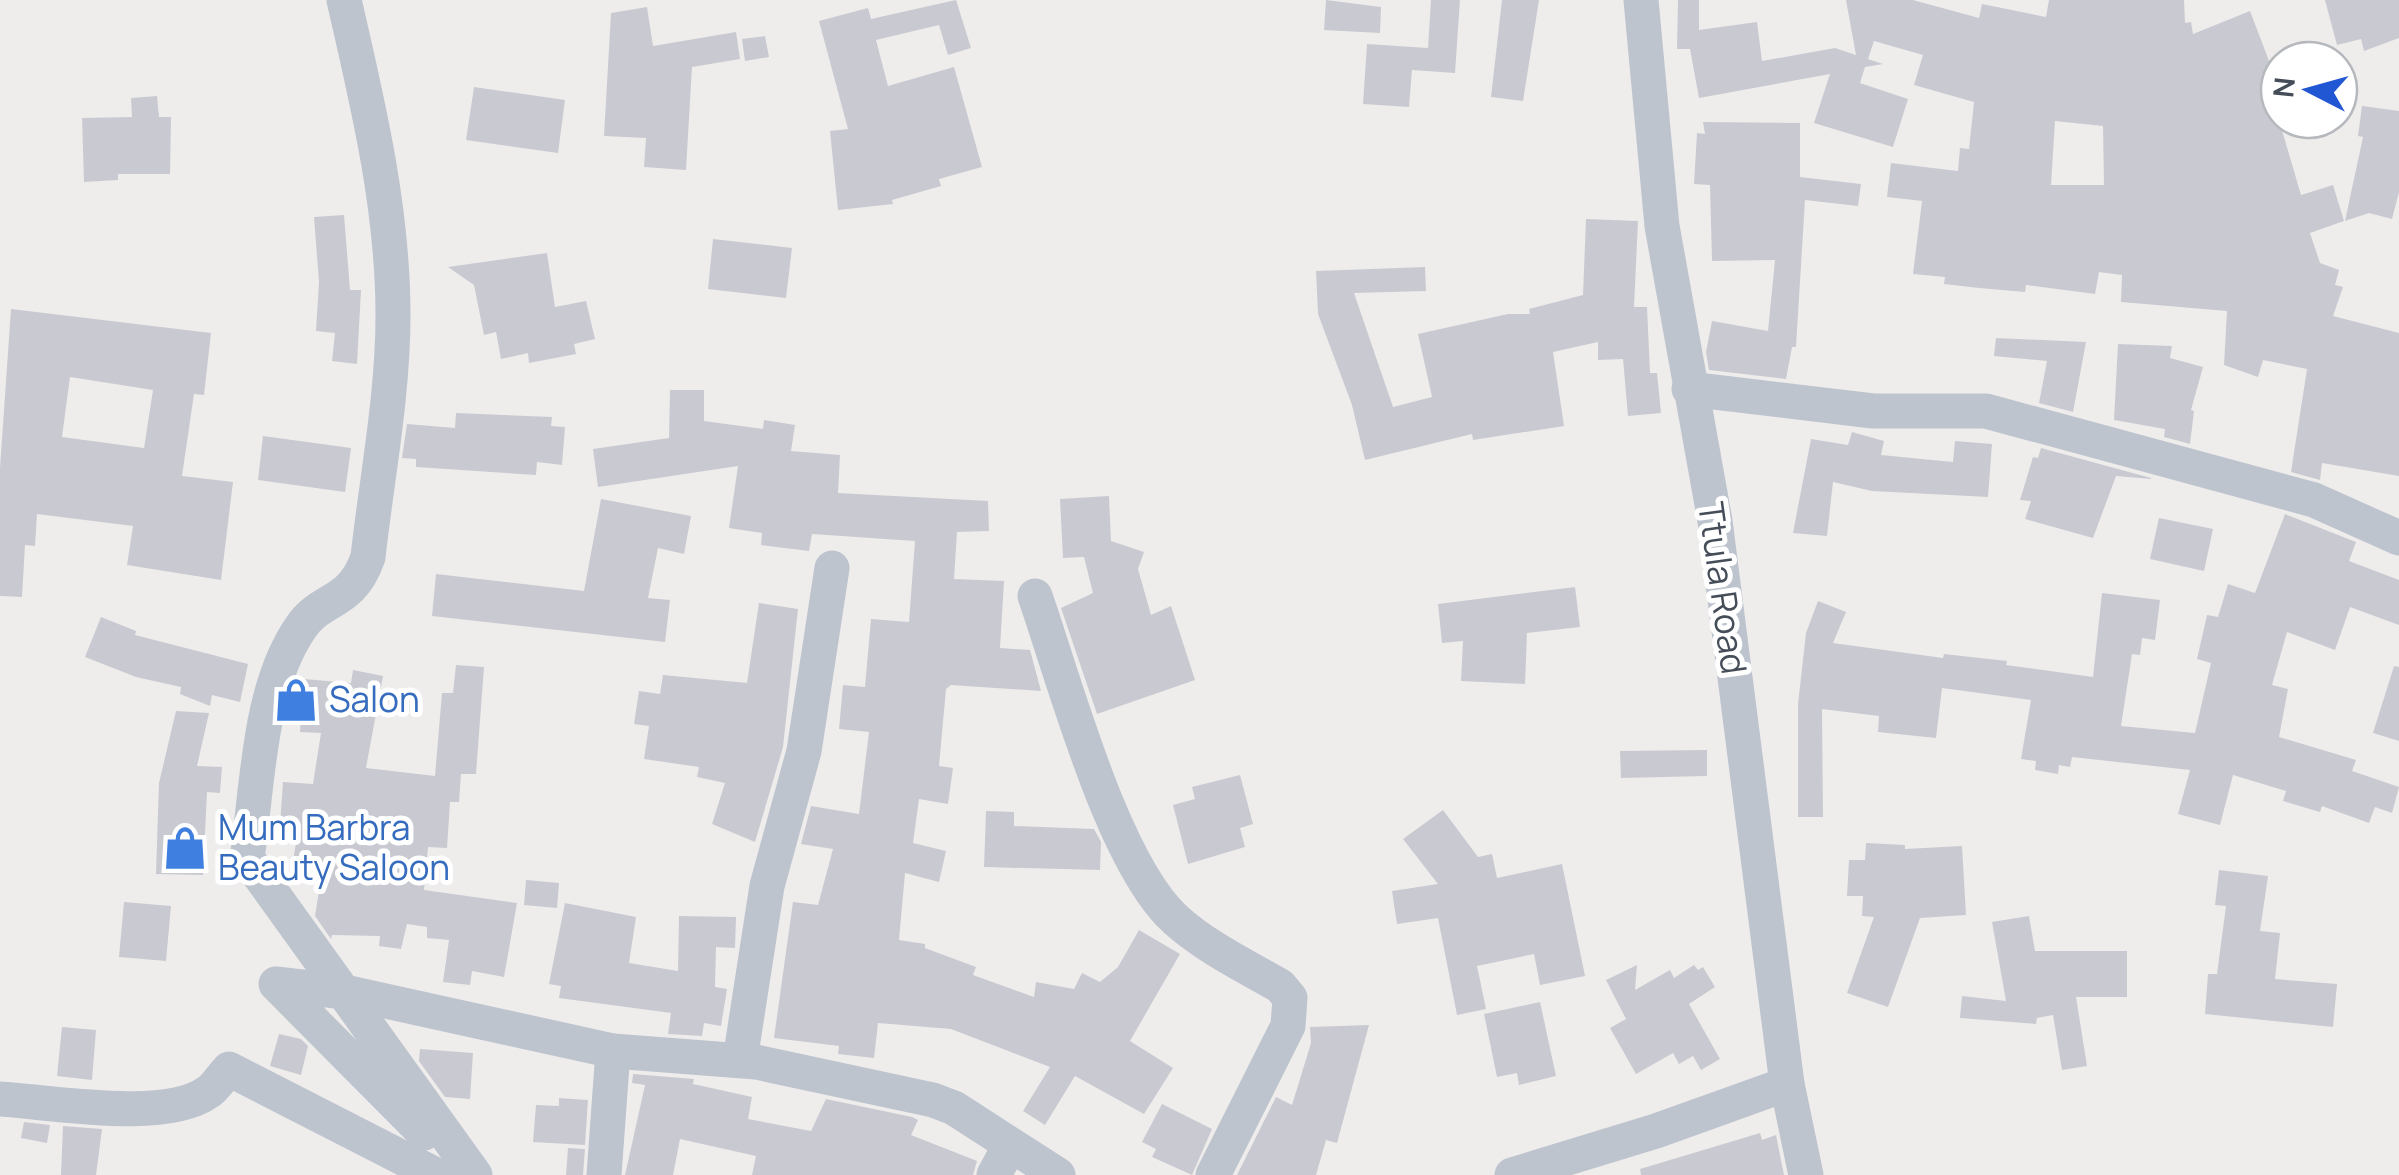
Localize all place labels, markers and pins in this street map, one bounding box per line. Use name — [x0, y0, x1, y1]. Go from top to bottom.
place label: Salon — [329, 675, 420, 723]
shop icon: Salon — [272, 676, 320, 724]
place label: Mum Barbra Beauty Saloon — [218, 803, 450, 891]
shop icon: Mum Barbra Beauty Saloon — [161, 824, 209, 872]

